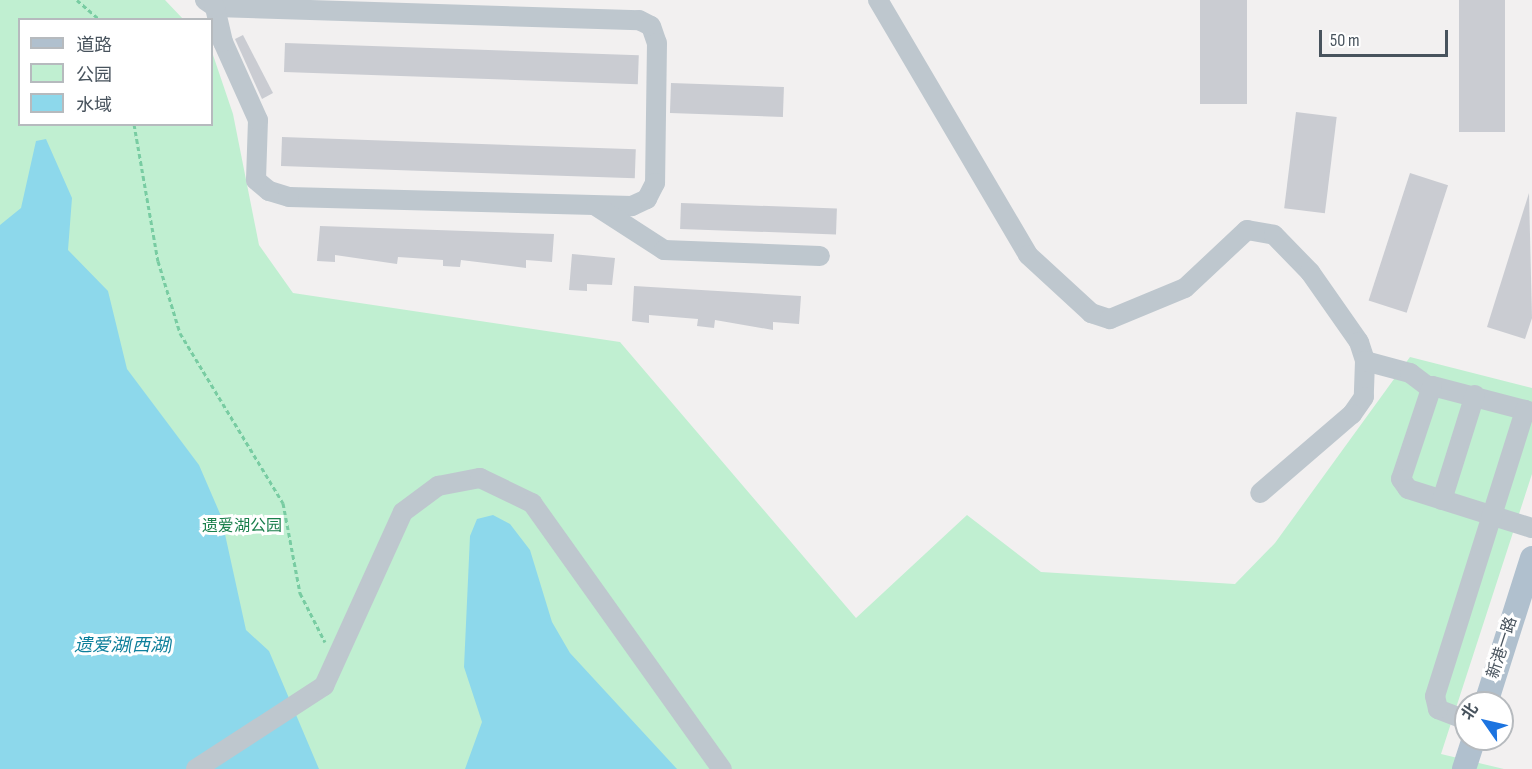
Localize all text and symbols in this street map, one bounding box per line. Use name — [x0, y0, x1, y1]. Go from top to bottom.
legend — [18, 18, 213, 126]
scale bar — [1322, 18, 1451, 56]
text: 50 m — [1330, 30, 1360, 51]
text: 道路 — [76, 35, 112, 56]
text: 公园 — [76, 65, 112, 86]
text: 水域 — [76, 95, 112, 116]
park label: 遗爱湖公园 — [202, 517, 282, 537]
street label: 新港一路 — [1484, 615, 1522, 681]
water label: 遗爱湖(西湖) — [74, 635, 172, 657]
north arrow — [1454, 691, 1514, 751]
text: 北 — [1458, 700, 1483, 724]

